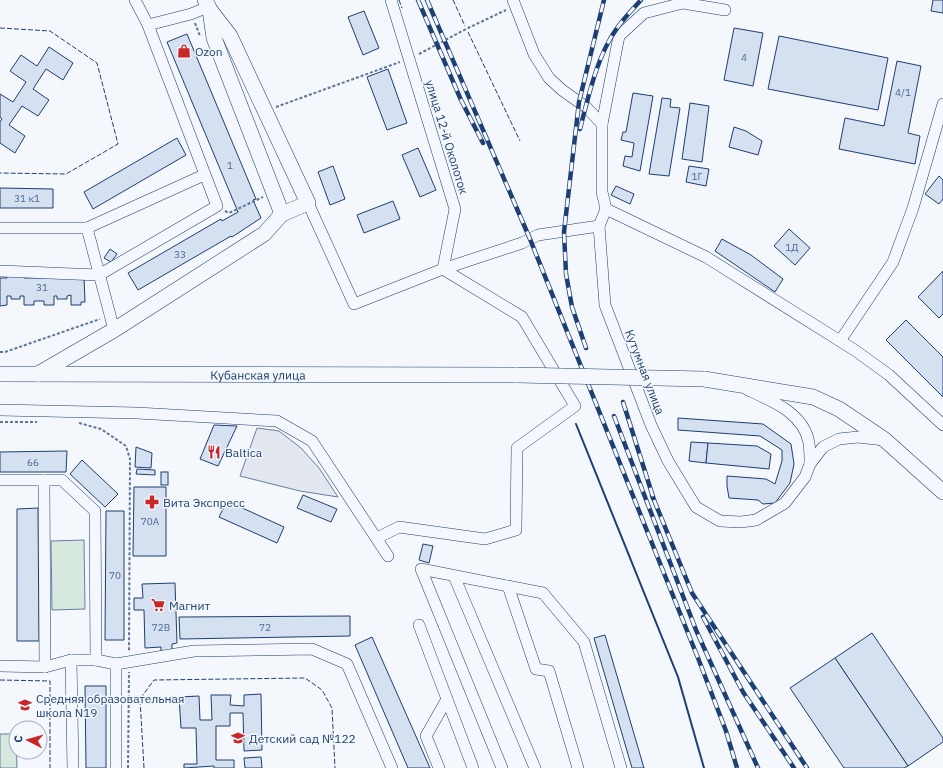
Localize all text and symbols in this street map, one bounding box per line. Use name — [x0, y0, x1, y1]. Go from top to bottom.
shop icon: Ozon — [176, 43, 192, 59]
place label: Ozon — [195, 44, 222, 59]
house number: 4 — [741, 51, 747, 64]
street label: улица 12-й Околоток — [422, 78, 472, 196]
house number: 4/1 — [895, 86, 911, 99]
house number: 1 — [227, 159, 233, 172]
house number: 1Г — [692, 170, 703, 183]
house number: 31 к1 — [14, 192, 40, 205]
house number: 1Д — [785, 241, 799, 254]
house number: 33 — [174, 248, 186, 261]
house number: 31 — [36, 281, 48, 294]
street label: Кутумная улица — [622, 327, 668, 417]
street label: Кубанская улица — [210, 367, 306, 382]
restaurant icon: Baltica — [206, 444, 222, 460]
place label: Baltica — [225, 445, 263, 460]
house number: 66 — [27, 456, 39, 469]
pharmacy icon: Вита Экспресс — [144, 494, 160, 510]
place label: Вита Экспресс — [163, 495, 245, 510]
house number: 70А — [141, 515, 160, 528]
house number: 70 — [109, 569, 121, 582]
supermarket icon: Магнит — [150, 597, 166, 613]
place label: Магнит — [169, 598, 210, 613]
house number: 72В — [152, 621, 170, 634]
house number: 72 — [259, 621, 271, 634]
place label: Средняя образовательная школа N19 — [36, 691, 184, 720]
school or university icon: Средняя образовательная школа N19 — [17, 697, 33, 713]
north arrow — [8, 720, 48, 760]
school or university icon: Детский сад №122 — [230, 730, 246, 746]
place label: Детский сад №122 — [249, 731, 356, 746]
text: С — [11, 735, 25, 743]

